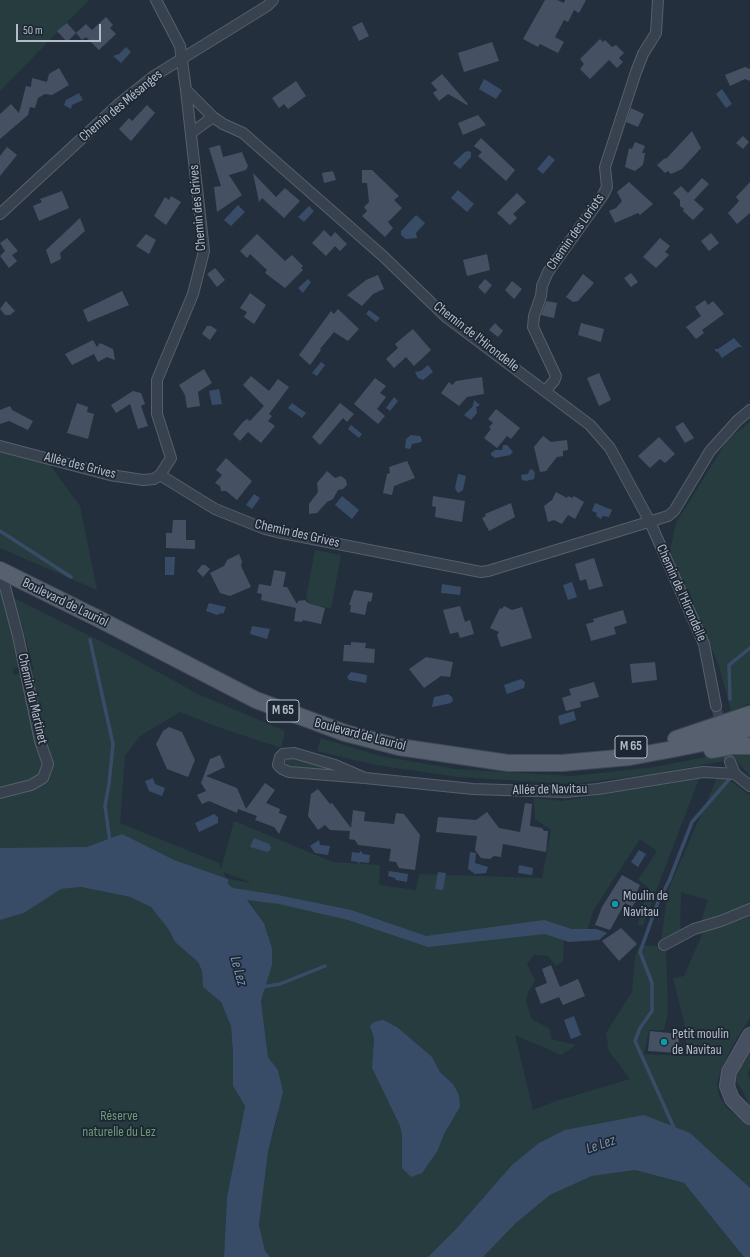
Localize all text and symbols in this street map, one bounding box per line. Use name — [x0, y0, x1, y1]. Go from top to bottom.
scale bar — [18, 16, 103, 42]
text: 50 m — [23, 23, 43, 38]
street label: Chemin des Mésanges — [76, 66, 166, 146]
street label: Chemin des Grives — [186, 164, 210, 252]
street label: Chemin des Loriots — [543, 191, 609, 273]
street label: Chemin de l'Hirondelle — [430, 298, 522, 376]
street label: Allée des Grives — [42, 449, 118, 483]
street label: Chemin des Grives — [253, 516, 341, 552]
street label: Chemin de l'Hirondelle — [652, 542, 710, 644]
street label: Boulevard de Lauriol — [19, 575, 111, 631]
street label: Chemin du Martinet — [13, 652, 51, 746]
road number: M 65 — [267, 700, 299, 722]
street label: Boulevard de Lauriol — [313, 715, 407, 755]
road number: M 65 — [615, 736, 647, 758]
street label: Allée de Navitau — [513, 781, 587, 799]
place label: Moulin de Navitau — [623, 888, 668, 920]
marker: Moulin de Navitau — [610, 899, 620, 909]
water label: Le Lez — [225, 954, 251, 988]
place label: Petit moulin de Navitau — [672, 1026, 729, 1058]
marker: Petit moulin de Navitau — [659, 1037, 669, 1047]
park label: Réserve naturelle du Lez — [82, 1108, 156, 1140]
water label: Le Lez — [584, 1132, 618, 1158]

